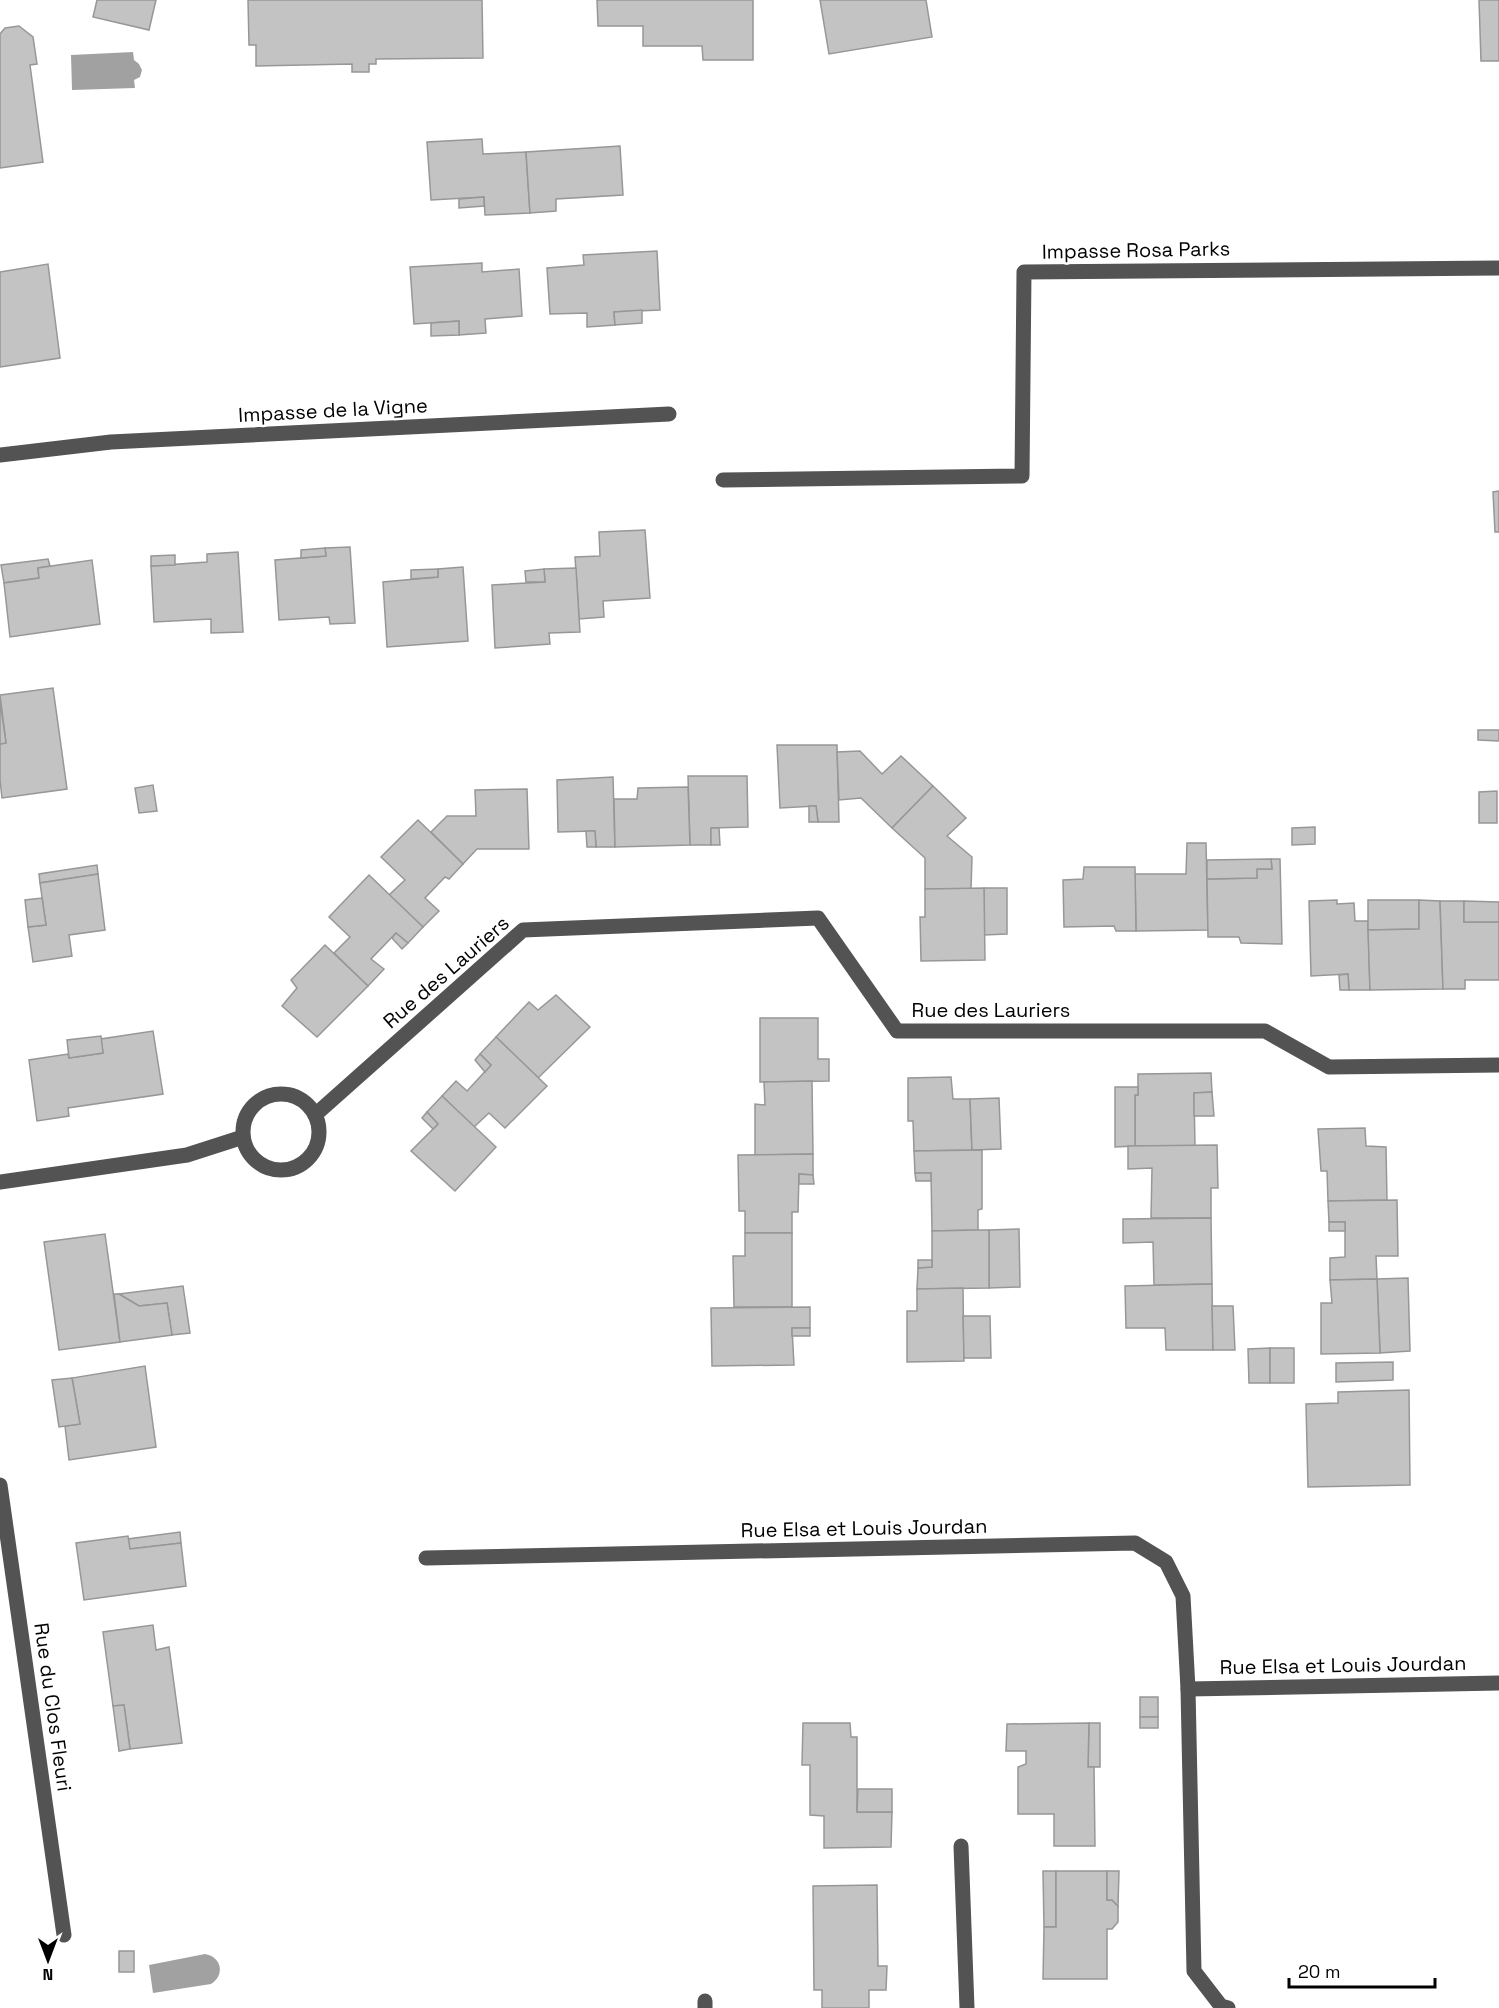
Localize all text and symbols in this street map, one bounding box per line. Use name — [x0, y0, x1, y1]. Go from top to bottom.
street label: Impasse Rosa Parks — [1042, 235, 1230, 265]
street label: Impasse de la Vigne — [238, 392, 428, 428]
street label: Rue des Lauriers — [378, 910, 514, 1034]
street label: Rue des Lauriers — [912, 997, 1070, 1023]
street label: Rue Elsa et Louis Jourdan — [740, 1513, 988, 1543]
street label: Rue du Clos Fleuri — [28, 1621, 78, 1793]
street label: Rue Elsa et Louis Jourdan — [1219, 1650, 1467, 1680]
north arrow — [18, 1930, 78, 1990]
scale bar — [1289, 1951, 1434, 1989]
text: 20 m — [1298, 1960, 1341, 1983]
text: N — [43, 1964, 53, 1985]

